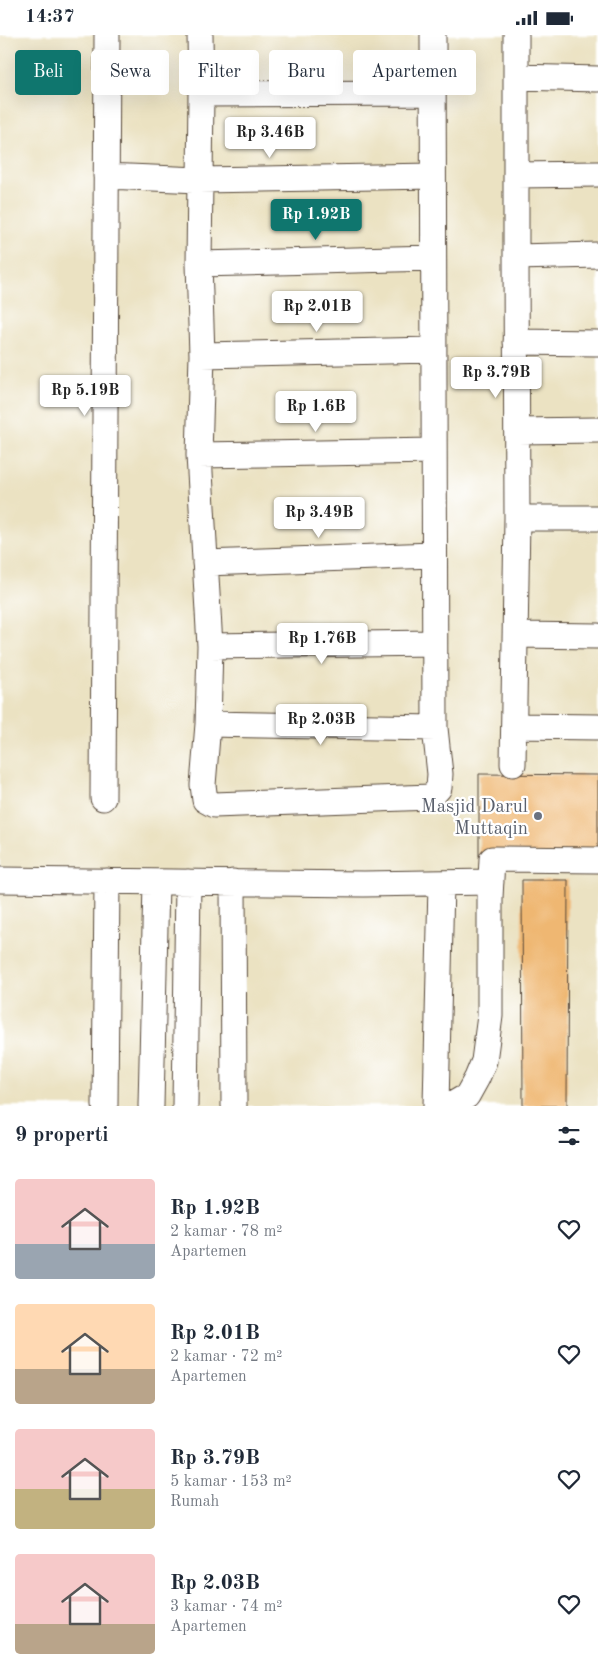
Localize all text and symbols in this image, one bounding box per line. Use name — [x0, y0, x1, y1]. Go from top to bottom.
text: 14:37 — [25, 8, 74, 27]
chip: Beli — [15, 50, 81, 95]
chip: Sewa — [91, 50, 169, 95]
chip: Filter — [179, 50, 259, 95]
chip: Baru — [269, 50, 343, 95]
chip: Apartemen — [353, 50, 476, 95]
pin: Rp 3.46B — [218, 117, 322, 159]
text: Rp 3.46B — [236, 125, 304, 141]
pin: Rp 1.92B — [264, 199, 368, 241]
text: Rp 1.92B — [282, 207, 350, 223]
pin: Rp 2.01B — [265, 291, 369, 333]
text: Rp 2.01B — [283, 299, 351, 315]
pin: Rp 3.79B — [444, 357, 548, 399]
text: Rp 3.79B — [462, 365, 530, 381]
pin: Rp 5.19B — [33, 375, 137, 417]
text: Rp 5.19B — [51, 383, 119, 399]
pin: Rp 1.6B — [270, 391, 362, 433]
text: Rp 1.6B — [286, 399, 346, 415]
pin: Rp 3.49B — [267, 497, 371, 539]
text: Rp 3.49B — [285, 505, 353, 521]
pin: Rp 1.76B — [270, 623, 374, 665]
text: Rp 1.76B — [288, 631, 356, 647]
pin: Rp 2.03B — [269, 703, 373, 746]
text: Rp 2.03B — [287, 712, 355, 728]
place label: Masjid Darul Muttaqin — [421, 798, 528, 839]
marker: Masjid Darul Muttaqin — [532, 810, 544, 822]
icon: filters — [555, 1122, 583, 1150]
text: 9 properti — [15, 1125, 109, 1146]
text: Rp 1.92B — [170, 1198, 260, 1219]
icon: home — [55, 1199, 115, 1259]
icon: heart — [555, 1215, 583, 1243]
text: 2 kamar · 78 m² — [170, 1224, 282, 1240]
text: Apartemen — [170, 1244, 247, 1260]
text: Rp 2.01B — [170, 1323, 260, 1344]
icon: home — [55, 1324, 115, 1384]
icon: heart — [555, 1340, 583, 1368]
text: 2 kamar · 72 m² — [170, 1349, 282, 1365]
text: Apartemen — [170, 1369, 247, 1385]
text: Rp 3.79B — [170, 1448, 260, 1469]
icon: home — [55, 1449, 115, 1509]
icon: heart — [555, 1465, 583, 1493]
text: 5 kamar · 153 m² — [170, 1474, 292, 1490]
text: Rumah — [170, 1494, 219, 1510]
text: Rp 2.03B — [170, 1573, 260, 1594]
icon: home — [55, 1574, 115, 1634]
icon: heart — [555, 1590, 583, 1618]
text: 3 kamar · 74 m² — [170, 1599, 282, 1615]
text: Apartemen — [170, 1619, 247, 1635]

